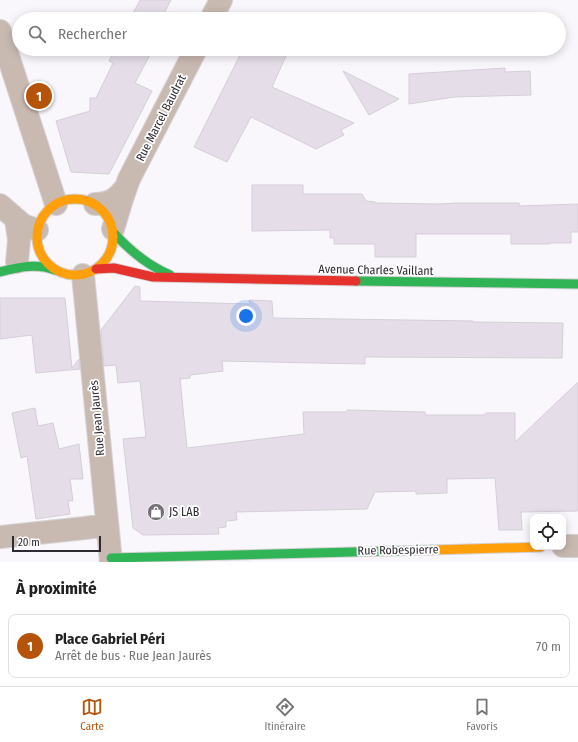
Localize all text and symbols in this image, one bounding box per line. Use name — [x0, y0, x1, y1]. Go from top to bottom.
search box — [12, 12, 566, 56]
icon: search — [26, 23, 48, 45]
text: Rechercher — [58, 25, 127, 43]
street label: Rue Marcel Baudrat — [133, 72, 189, 164]
pin: 1 — [26, 81, 52, 111]
street label: Avenue Charles Vaillant — [318, 262, 434, 278]
your location — [236, 306, 256, 326]
street label: Rue Jean Jaurès — [87, 380, 107, 456]
shop icon: JS LAB — [146, 502, 166, 522]
place label: JS LAB — [169, 505, 200, 519]
map controls — [530, 514, 566, 550]
button: locate — [530, 514, 566, 550]
scale bar — [12, 534, 101, 553]
text: 20 m — [18, 536, 40, 549]
street label: Rue Robespierre — [357, 542, 439, 558]
text: À proximité — [16, 578, 97, 599]
text: Place Gabriel Péri — [55, 630, 165, 648]
text: 1 — [27, 639, 33, 654]
text: 70 m — [536, 639, 561, 654]
text: Arrêt de bus · Rue Jean Jaurès — [55, 648, 211, 663]
tab: Carte — [80, 696, 104, 733]
tab: Itinéraire — [265, 696, 306, 733]
tab: Favoris — [466, 696, 498, 733]

